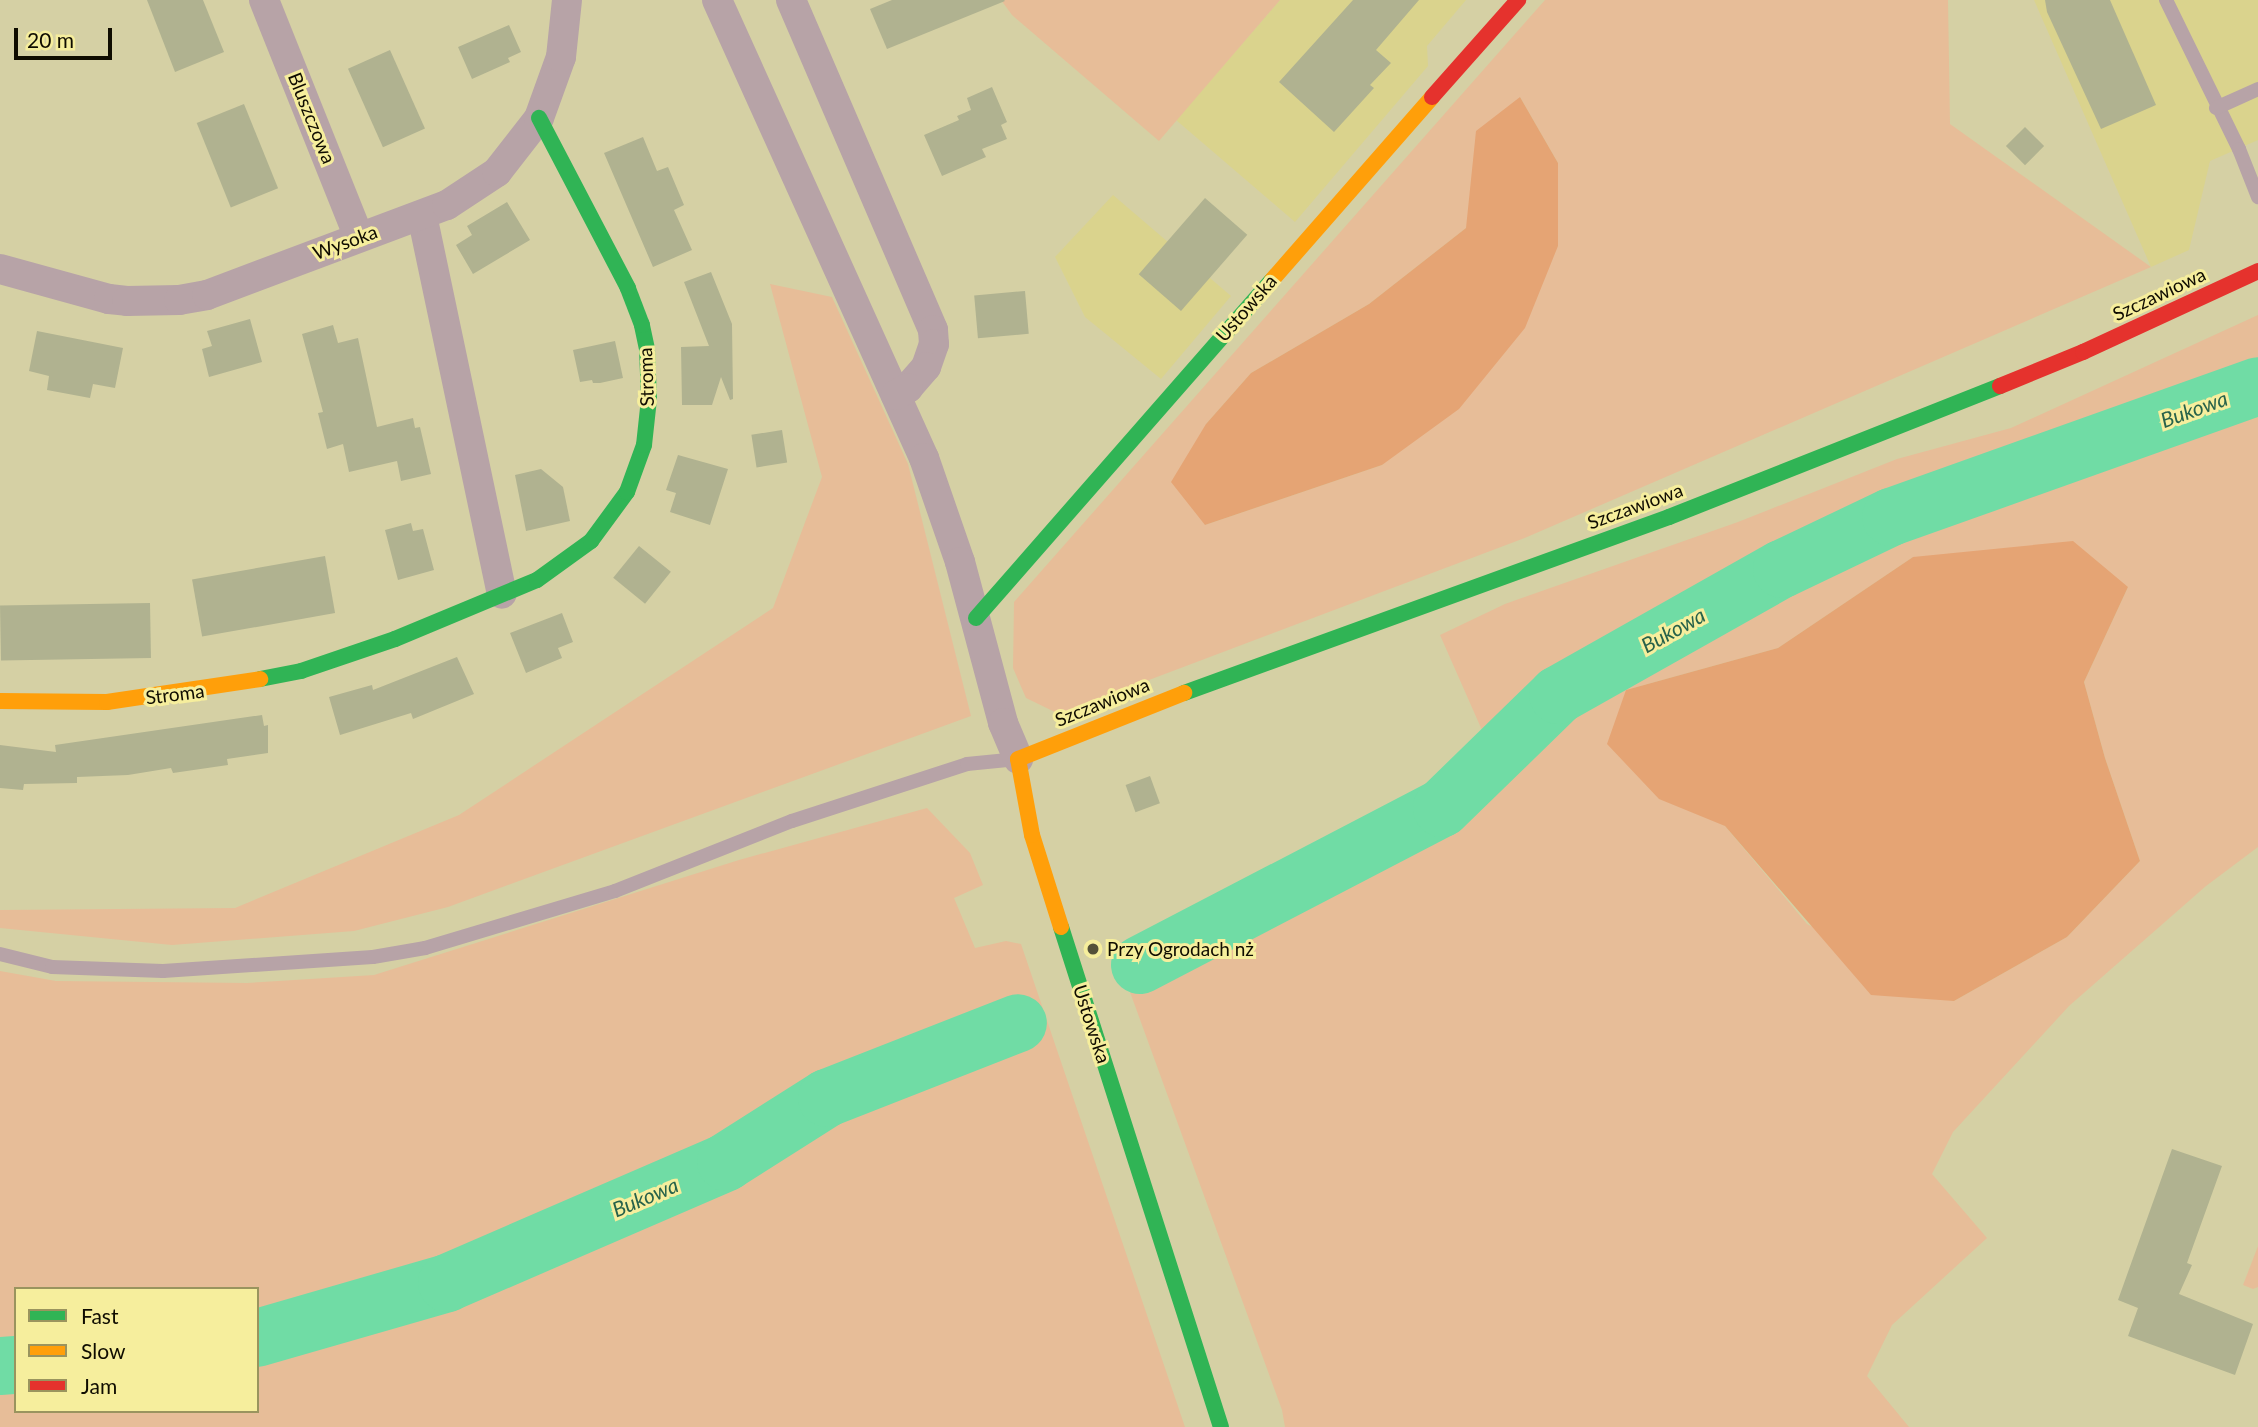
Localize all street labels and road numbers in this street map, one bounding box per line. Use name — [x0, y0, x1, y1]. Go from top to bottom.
street label: Bluszczowa — [283, 69, 341, 167]
street label: Wysoka — [310, 220, 380, 264]
street label: Szczawiowa — [2109, 263, 2209, 325]
street label: Ustowska — [1211, 270, 1281, 346]
street label: Stroma — [634, 347, 658, 407]
street label: Szczawiowa — [1584, 478, 1686, 534]
street label: Szczawiowa — [1051, 673, 1153, 731]
street label: Stroma — [144, 679, 206, 709]
street label: Ustowska — [1069, 982, 1115, 1066]

